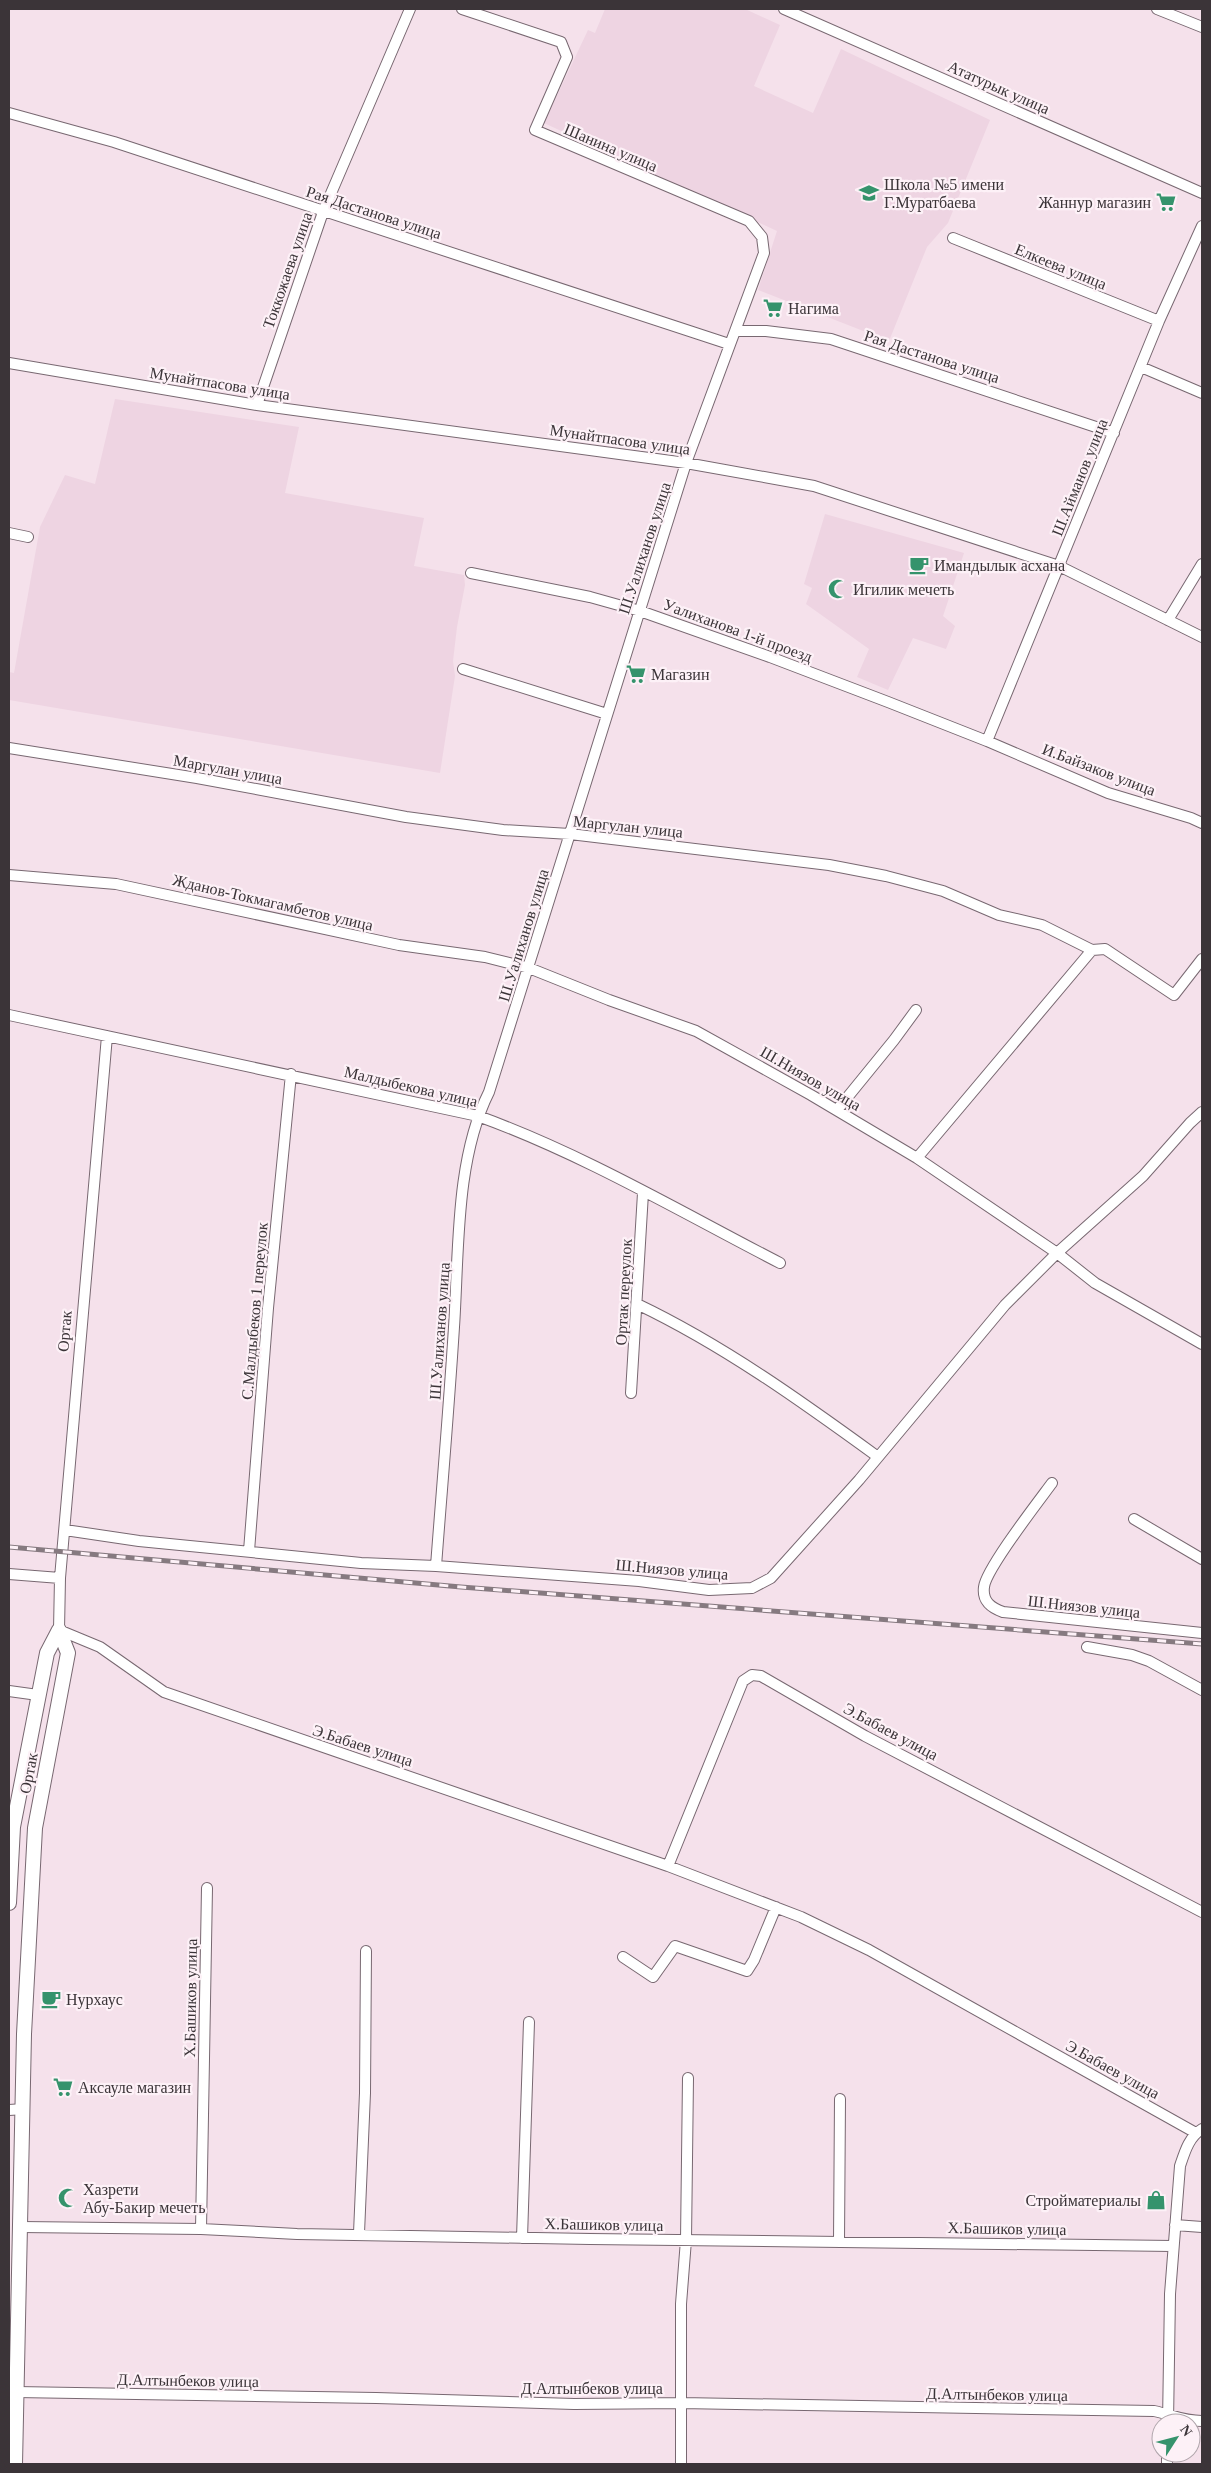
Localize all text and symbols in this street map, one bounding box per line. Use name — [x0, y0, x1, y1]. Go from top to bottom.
street label: Ататурык улица — [945, 57, 1052, 118]
street label: Шанина улица — [561, 120, 660, 176]
place label: Школа №5 имени Г.Муратбаева — [884, 176, 1005, 212]
school or university icon: Школа №5 имени Г.Муратбаева — [858, 182, 880, 204]
street label: Рая Дастанова улица — [304, 183, 444, 243]
supermarket icon: Жаннур магазин — [1155, 191, 1177, 213]
place label: Жаннур магазин — [1039, 194, 1151, 212]
street label: Токкожаева улица — [260, 210, 316, 331]
street label: Елкеева улица — [1012, 240, 1109, 293]
supermarket icon: Нагима — [762, 297, 784, 319]
place label: Нагима — [788, 300, 839, 317]
street label: Рая Дастанова улица — [862, 327, 1002, 387]
street label: Мунайтпасова улица — [148, 364, 291, 404]
street label: Ш.Айманов улица — [1048, 416, 1112, 539]
street label: Мунайтпасова улица — [548, 421, 691, 459]
street label: Ш.Уалиханов улица — [615, 480, 675, 617]
cafe icon: Имандылык асхана — [908, 554, 930, 576]
place label: Имандылык асхана — [934, 557, 1065, 575]
mosque icon: Игилик мечеть — [827, 578, 849, 600]
place label: Игилик мечеть — [853, 581, 954, 598]
street label: Уалиханова 1-й проезд — [661, 596, 815, 666]
supermarket icon: Магазин — [625, 663, 647, 685]
place label: Магазин — [651, 666, 710, 683]
street label: И.Байзаков улица — [1039, 740, 1158, 800]
street label: Маргулан улица — [172, 752, 284, 788]
street label: Маргулан улица — [572, 812, 684, 842]
street label: Ш.Уалиханов улица — [495, 867, 553, 1004]
street label: Жданов-Токмагамбетов улица — [171, 871, 375, 935]
street label: Ш.Ниязов улица — [757, 1043, 864, 1115]
street label: Малдыбекова улица — [342, 1063, 479, 1111]
street label: С.Малдыбеков 1 переулок — [238, 1221, 272, 1401]
street label: Ортак переулок — [612, 1238, 636, 1346]
street label: Ш.Уалиханов улица — [426, 1262, 454, 1400]
street label: Ортак — [54, 1309, 76, 1352]
street label: Ш.Ниязов улица — [615, 1556, 729, 1584]
street label: Ш.Ниязов улица — [1027, 1592, 1141, 1622]
street label: Э.Бабаев улица — [840, 1699, 941, 1764]
street label: Э.Бабаев улица — [310, 1721, 415, 1771]
street label: Ортак — [16, 1751, 42, 1795]
street label: Х.Башиков улица — [181, 1938, 201, 2058]
cafe icon: Нурхаус — [40, 1988, 62, 2010]
place label: Нурхаус — [66, 1991, 123, 2009]
street label: Э.Бабаев улица — [1063, 2037, 1162, 2103]
supermarket icon: Аксауле магазин — [52, 2076, 74, 2098]
place label: Аксауле магазин — [78, 2079, 192, 2097]
place label: Хазрети Абу-Бакир мечеть — [83, 2181, 206, 2217]
mosque icon: Хазрети Абу-Бакир мечеть — [57, 2187, 79, 2209]
shop icon: Стройматериалы — [1145, 2189, 1167, 2211]
place label: Стройматериалы — [1025, 2192, 1141, 2210]
street label: Х.Башиков улица — [544, 2215, 664, 2235]
street label: Х.Башиков улица — [947, 2219, 1067, 2239]
street label: Д.Алтынбеков улица — [117, 2371, 259, 2391]
street label: Д.Алтынбеков улица — [521, 2380, 663, 2398]
street label: Д.Алтынбеков улица — [926, 2385, 1068, 2405]
north arrow — [1151, 2413, 1201, 2463]
text: N — [1177, 2422, 1195, 2439]

